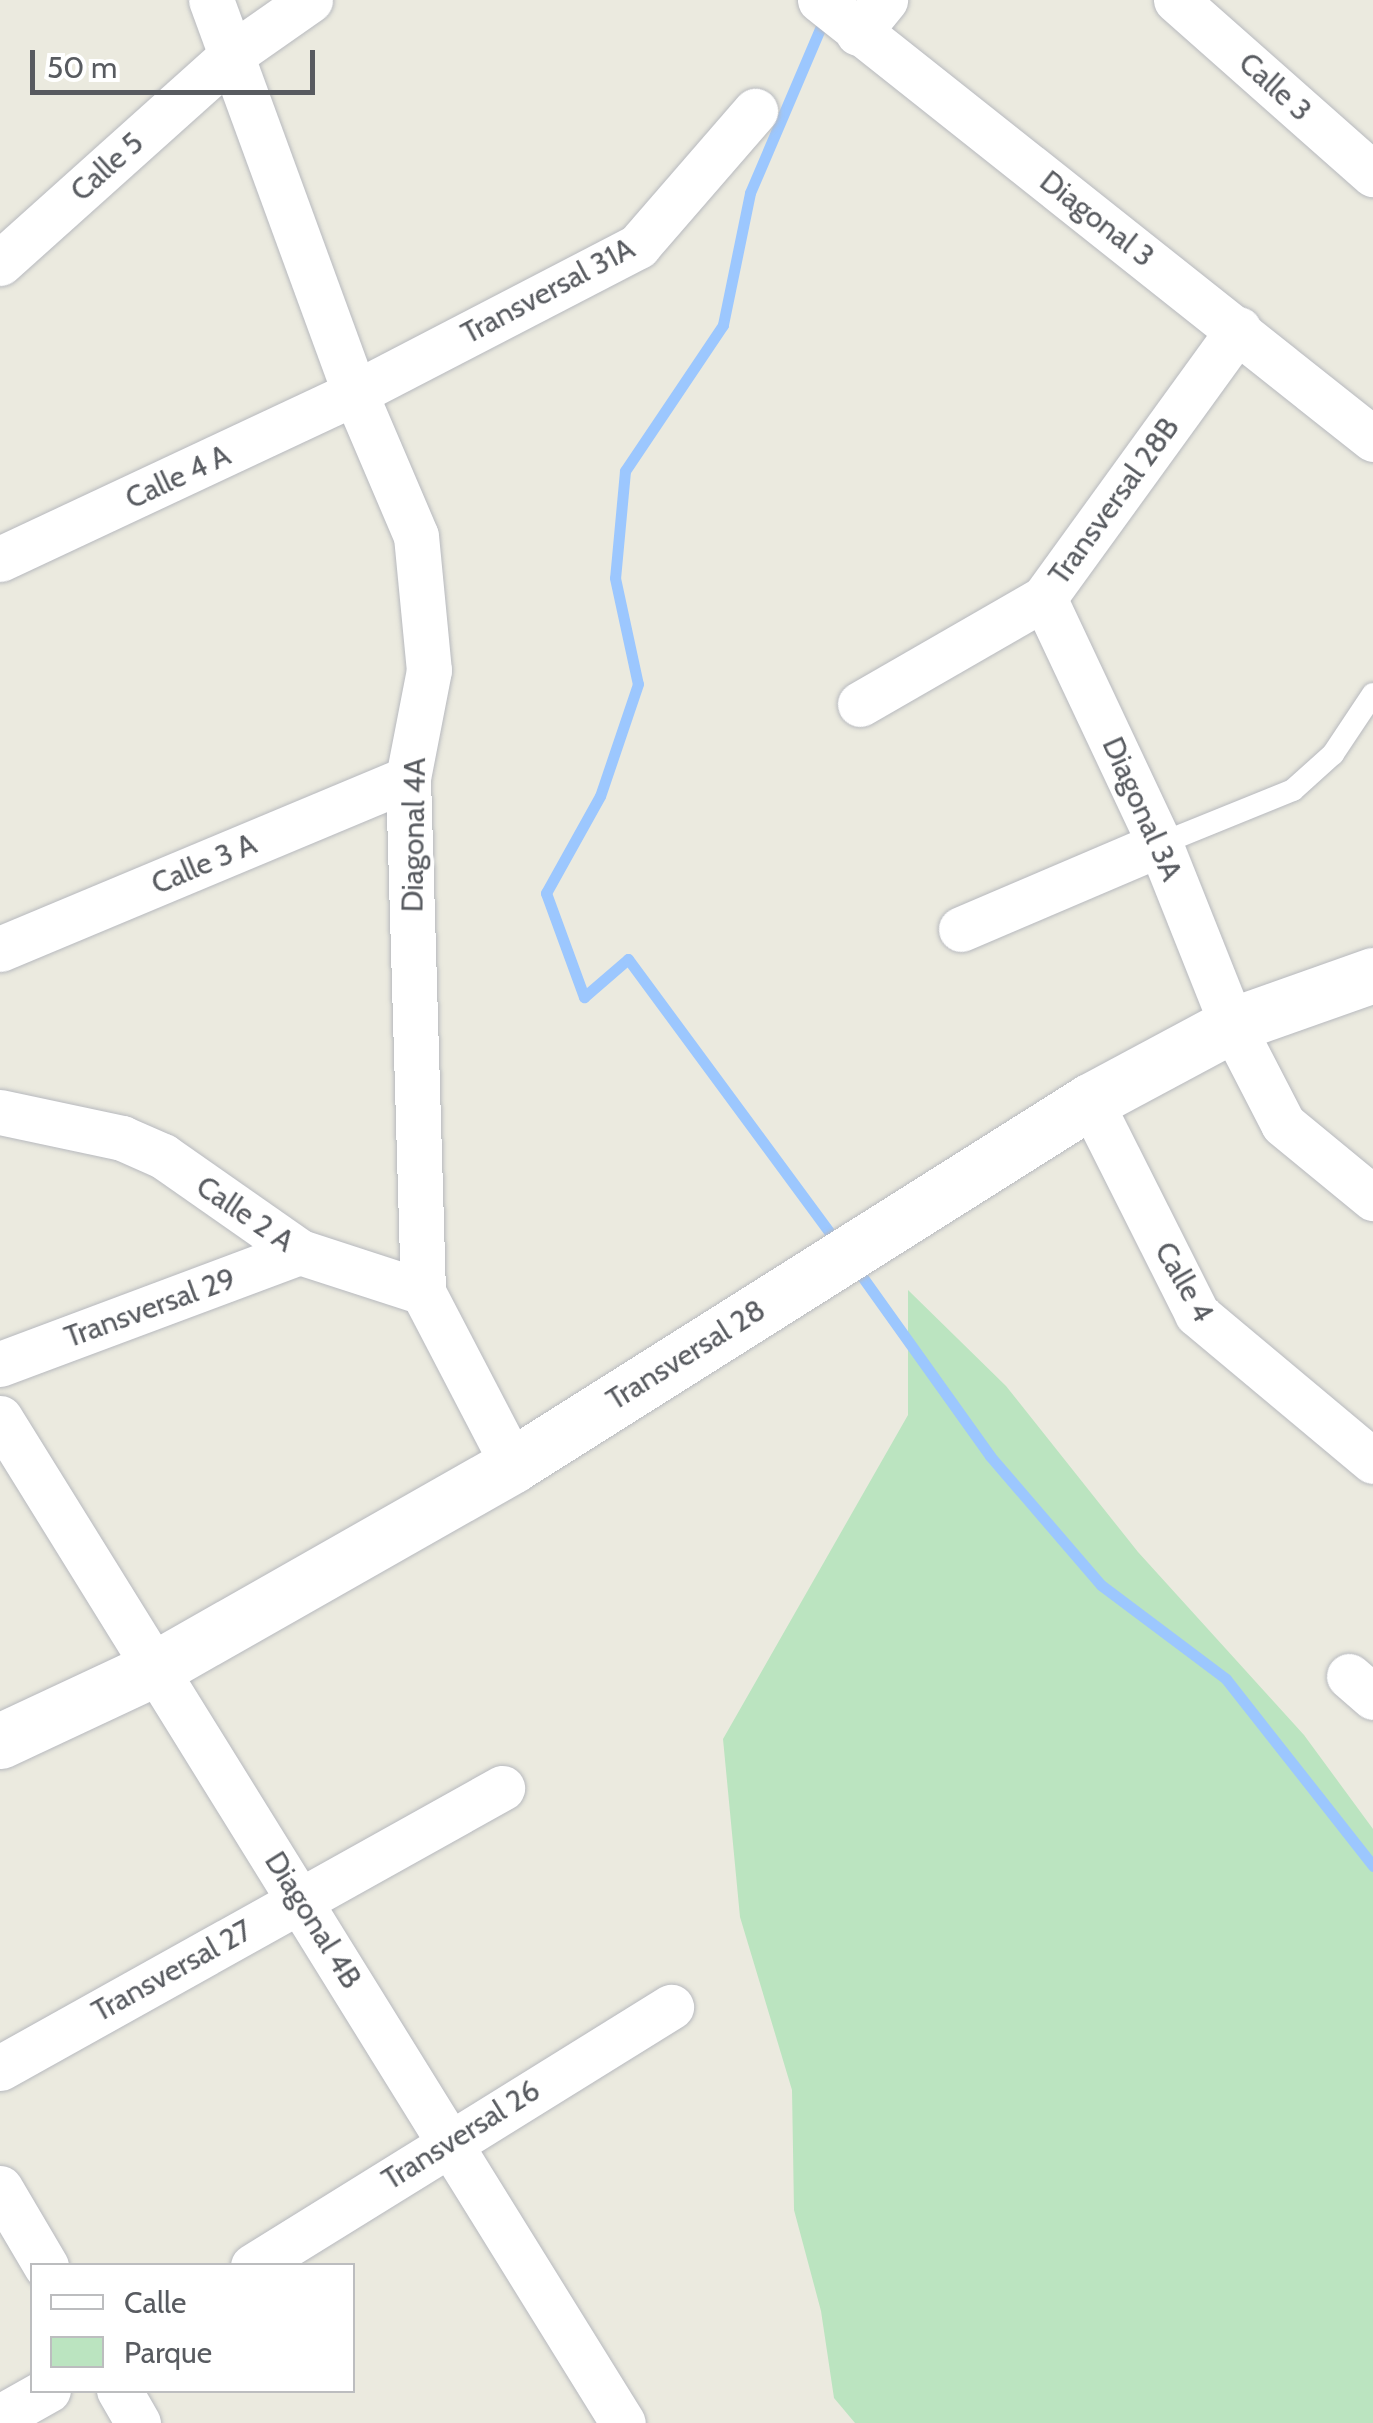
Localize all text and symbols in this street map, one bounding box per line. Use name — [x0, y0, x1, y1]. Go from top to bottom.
scale bar — [35, 30, 320, 92]
street label: Calle 3 — [1231, 45, 1319, 129]
text: 50 m — [47, 49, 117, 86]
street label: Calle 5 — [63, 125, 151, 209]
street label: Diagonal 3 — [1033, 163, 1161, 275]
street label: Transversal 31A — [455, 230, 641, 352]
street label: Transversal 28B — [1041, 410, 1187, 592]
street label: Calle 4 A — [120, 437, 236, 517]
street label: Diagonal 3A — [1094, 732, 1190, 886]
street label: Diagonal 4A — [395, 757, 433, 913]
street label: Calle 3 A — [146, 826, 262, 902]
street label: Calle 2 A — [189, 1168, 301, 1260]
street label: Calle 4 — [1147, 1236, 1221, 1328]
street label: Transversal 29 — [60, 1260, 240, 1356]
street label: Transversal 28 — [600, 1292, 772, 1418]
street label: Diagonal 4B — [257, 1845, 369, 1995]
street label: Transversal 27 — [86, 1912, 258, 2030]
street label: Transversal 26 — [376, 2072, 546, 2198]
legend — [30, 2263, 355, 2393]
text: Calle — [124, 2284, 186, 2321]
text: Parque — [124, 2334, 212, 2371]

